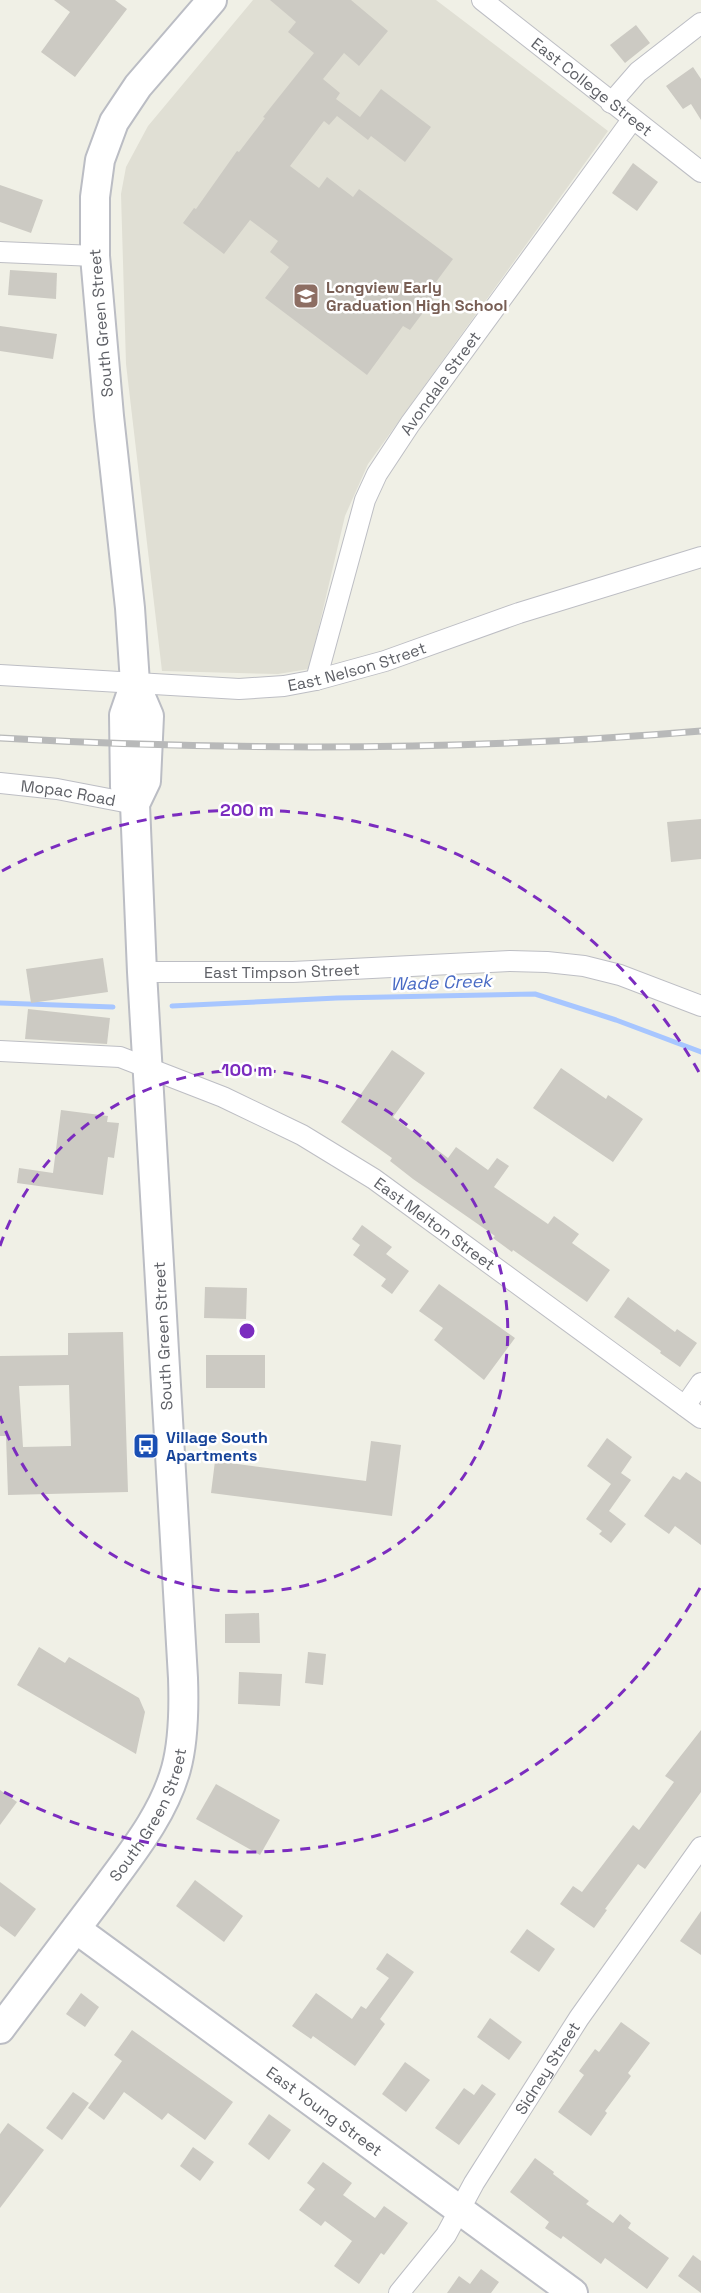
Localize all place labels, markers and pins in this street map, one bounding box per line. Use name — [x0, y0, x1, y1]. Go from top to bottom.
place label: Longview Early Graduation High School — [326, 277, 507, 316]
school or university icon: Longview Early Graduation High School — [291, 281, 321, 311]
centre of rings — [237, 1321, 257, 1341]
place label: Village South Apartments — [166, 1427, 268, 1466]
bus stop icon: Village South Apartments — [131, 1431, 161, 1461]

